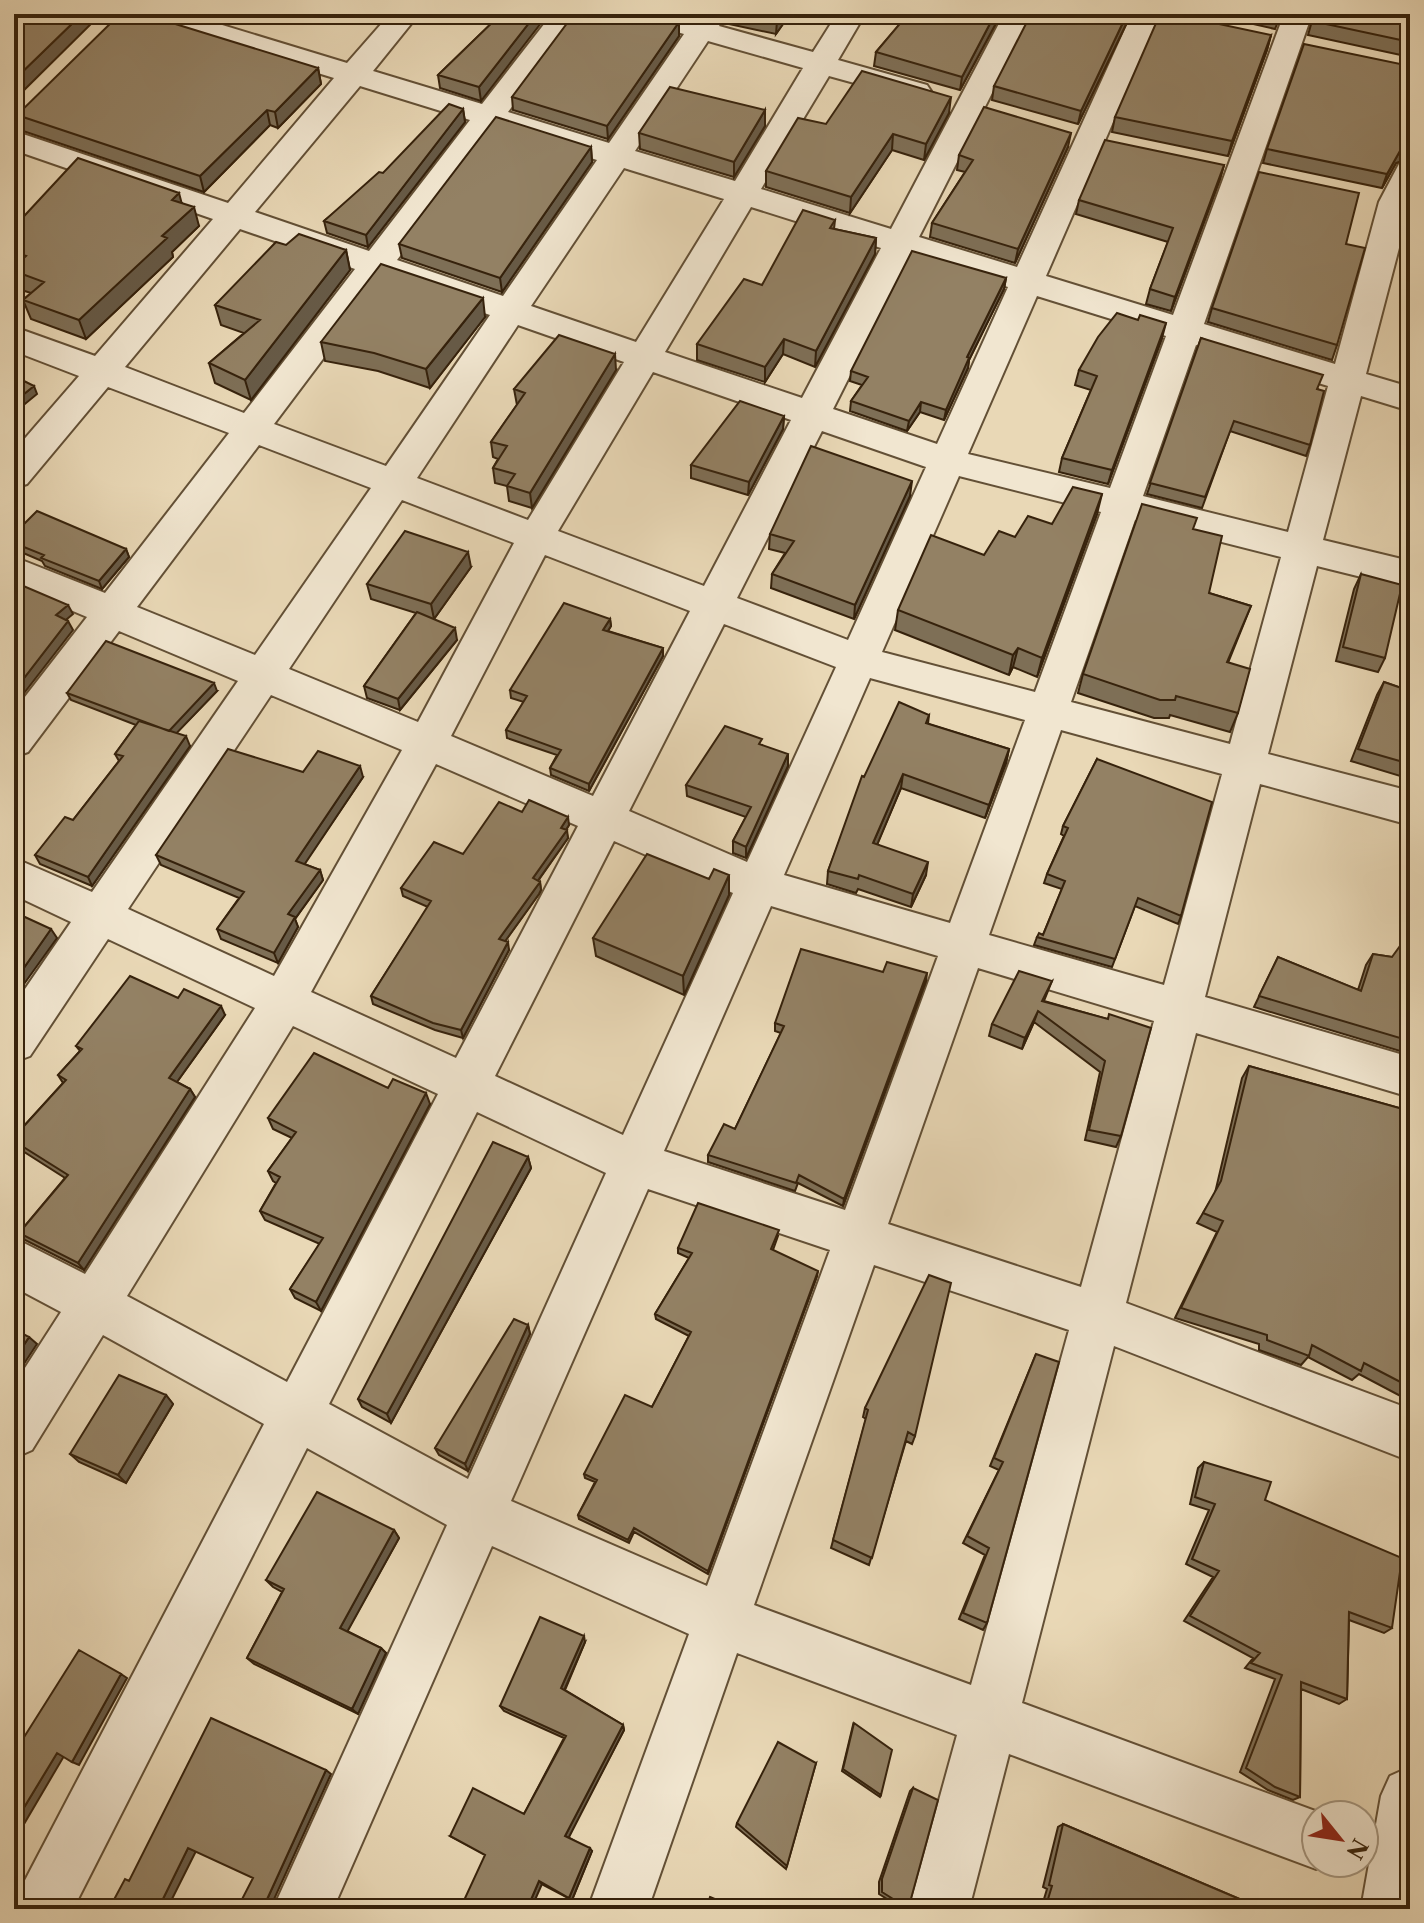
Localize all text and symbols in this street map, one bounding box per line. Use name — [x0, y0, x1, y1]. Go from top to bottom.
north arrow — [1300, 1799, 1380, 1879]
text: N — [1340, 1834, 1373, 1864]

